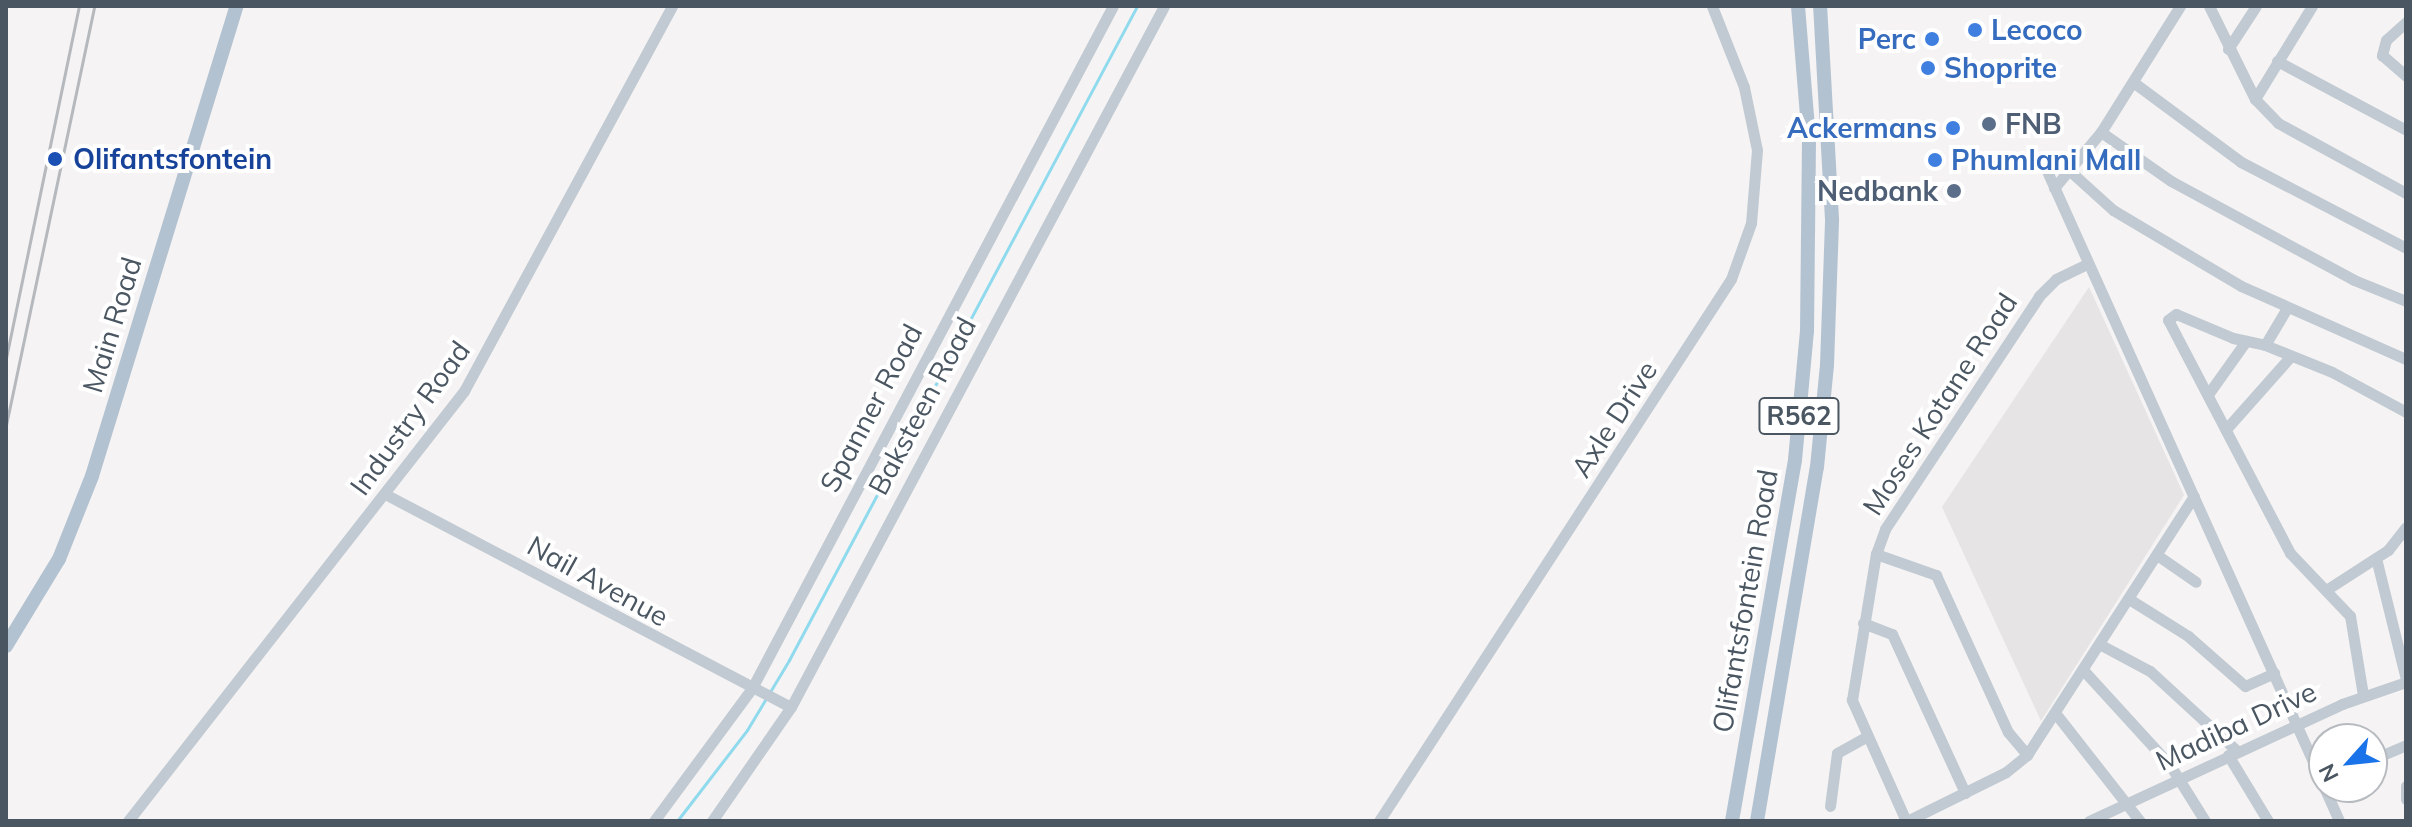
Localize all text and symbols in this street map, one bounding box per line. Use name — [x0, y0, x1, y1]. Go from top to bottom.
place label: Lecoco — [1991, 13, 2083, 47]
marker: Lecoco — [1966, 21, 1984, 39]
place label: Perc — [1858, 22, 1916, 56]
marker: Perc — [1923, 30, 1941, 48]
place label: Shoprite — [1944, 51, 2057, 85]
marker: Shoprite — [1919, 59, 1937, 77]
place label: FNB — [2005, 107, 2061, 141]
place label: Ackermans — [1787, 111, 1937, 145]
marker: FNB — [1980, 115, 1998, 133]
marker: Ackermans — [1944, 119, 1962, 137]
place label: Olifantsfontein — [73, 142, 272, 176]
place label: Phumlani Mall — [1951, 143, 2141, 177]
marker: Olifantsfontein — [44, 148, 66, 170]
marker: Phumlani Mall — [1926, 151, 1944, 169]
place label: Nedbank — [1817, 174, 1938, 208]
marker: Nedbank — [1945, 182, 1963, 200]
street label: Main Road — [75, 253, 149, 397]
street label: Moses Kotane Road — [1856, 287, 2024, 521]
street label: Baksteen Road — [861, 311, 983, 501]
street label: Spanner Road — [813, 318, 929, 498]
street label: Industry Road — [343, 335, 477, 501]
street label: Axle Drive — [1564, 355, 1664, 483]
road number: R562 — [1757, 394, 1841, 438]
street label: Olifantsfontein Road — [1705, 467, 1785, 735]
street label: Nail Avenue — [522, 529, 674, 633]
street label: Madiba Drive — [2151, 674, 2321, 778]
north arrow — [2308, 723, 2388, 803]
text: N — [2312, 759, 2345, 787]

